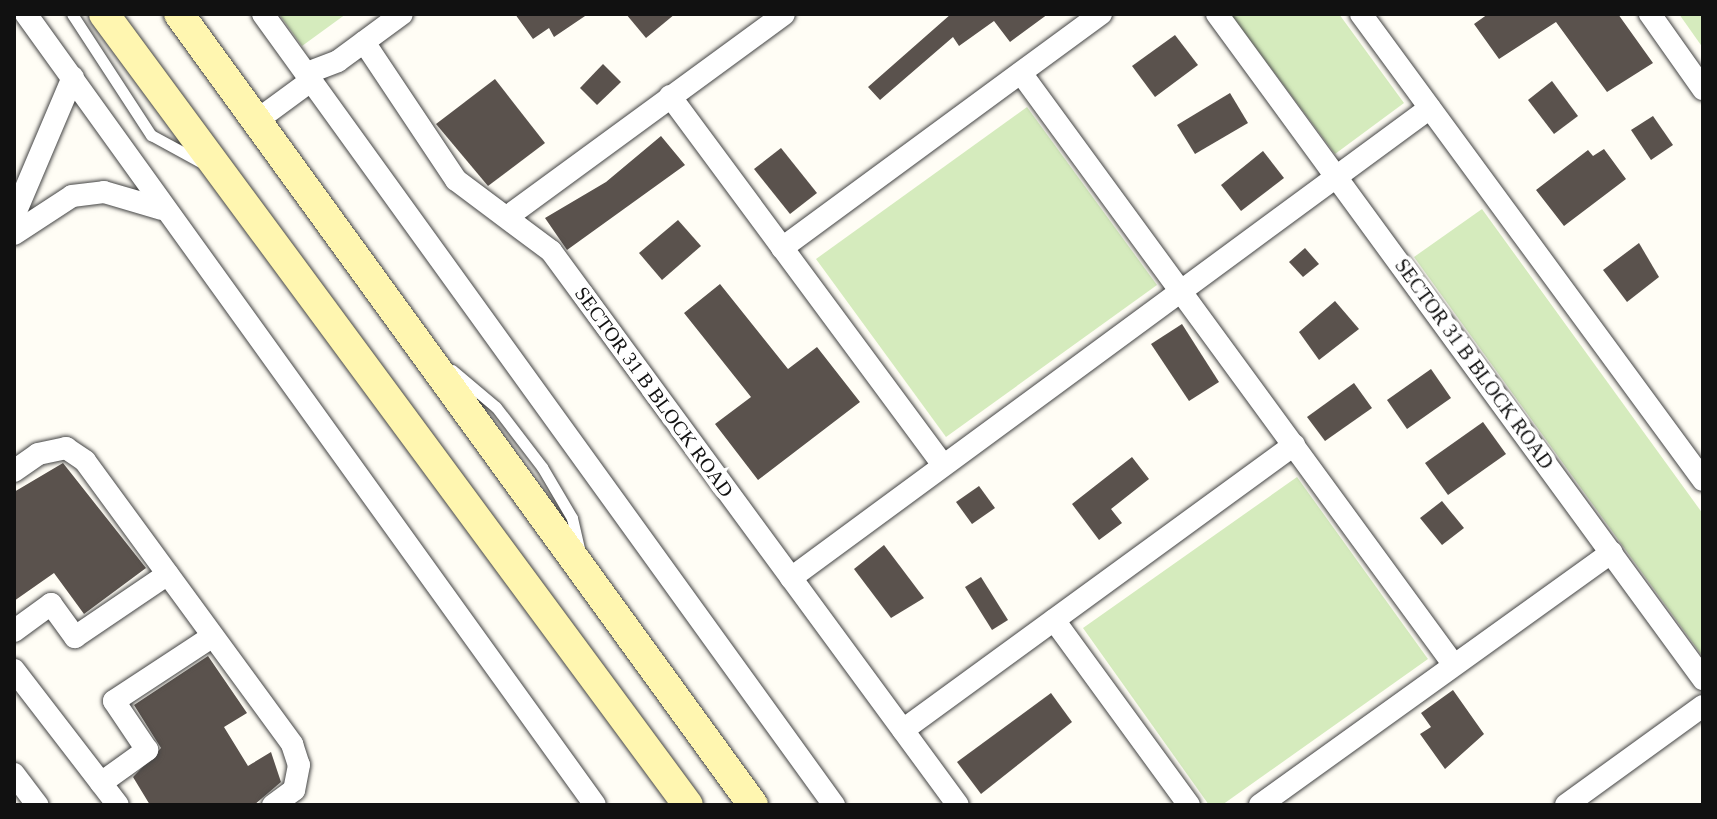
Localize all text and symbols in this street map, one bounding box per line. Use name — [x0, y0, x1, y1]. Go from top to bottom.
street label: SECTOR 31 B BLOCK ROAD — [1390, 254, 1558, 474]
street label: SECTOR 31 B BLOCK ROAD — [570, 282, 738, 502]

